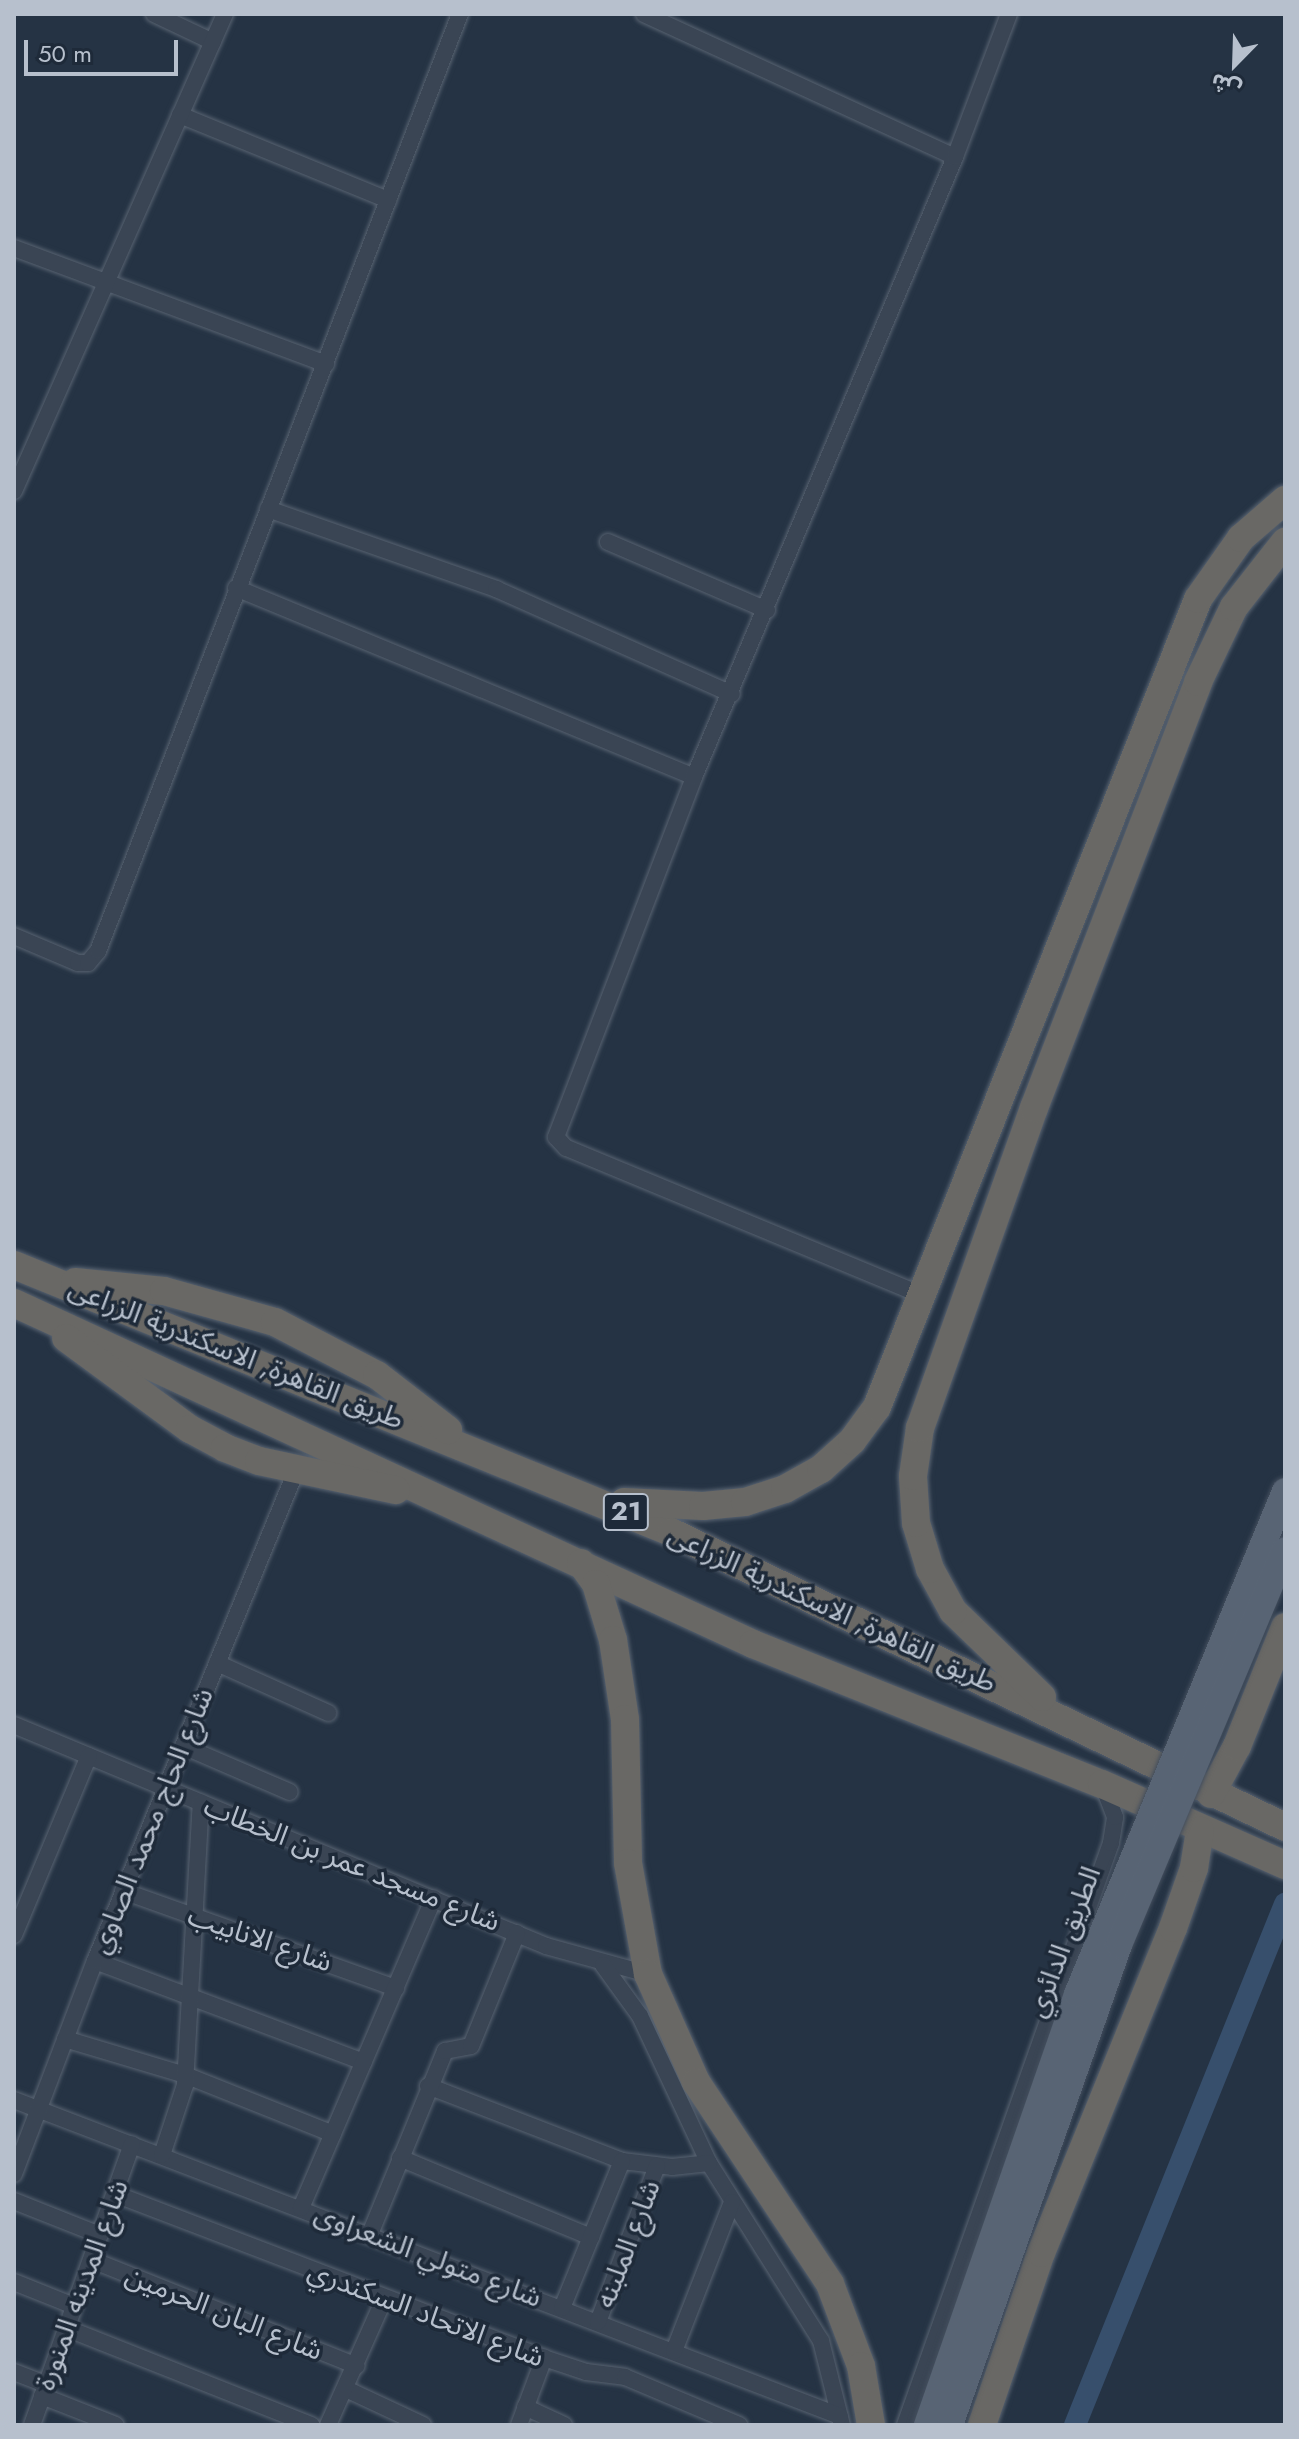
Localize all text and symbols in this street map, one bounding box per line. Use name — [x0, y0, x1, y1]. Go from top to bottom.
scale bar — [28, 24, 182, 74]
north arrow — [1195, 24, 1275, 104]
text: 50 m — [38, 36, 92, 71]
text: ش — [1206, 65, 1246, 107]
street label: طريق القاهرة, الاسكندرية الزراعى — [64, 1271, 408, 1437]
road number: 21 — [602, 1490, 650, 1534]
street label: طريق القاهرة, الاسكندرية الزراعى — [663, 1518, 1001, 1700]
street label: شارع الحاج محمد الصاوي — [83, 1683, 221, 1959]
street label: شارع مسجد عمر بن الخطاب — [199, 1789, 505, 1939]
street label: الطريق الدائري — [1020, 1862, 1108, 2022]
street label: شارع الانابيب — [184, 1899, 336, 1979]
street label: شارع المدينه المنورة — [28, 2175, 136, 2395]
street label: شارع الملبنه — [588, 2175, 668, 2313]
street label: شارع متولي الشعراوى — [310, 2197, 546, 2315]
street label: شارع الاتحاد السكندري — [303, 2254, 549, 2374]
street label: شارع البان الحرمين — [121, 2258, 327, 2368]

